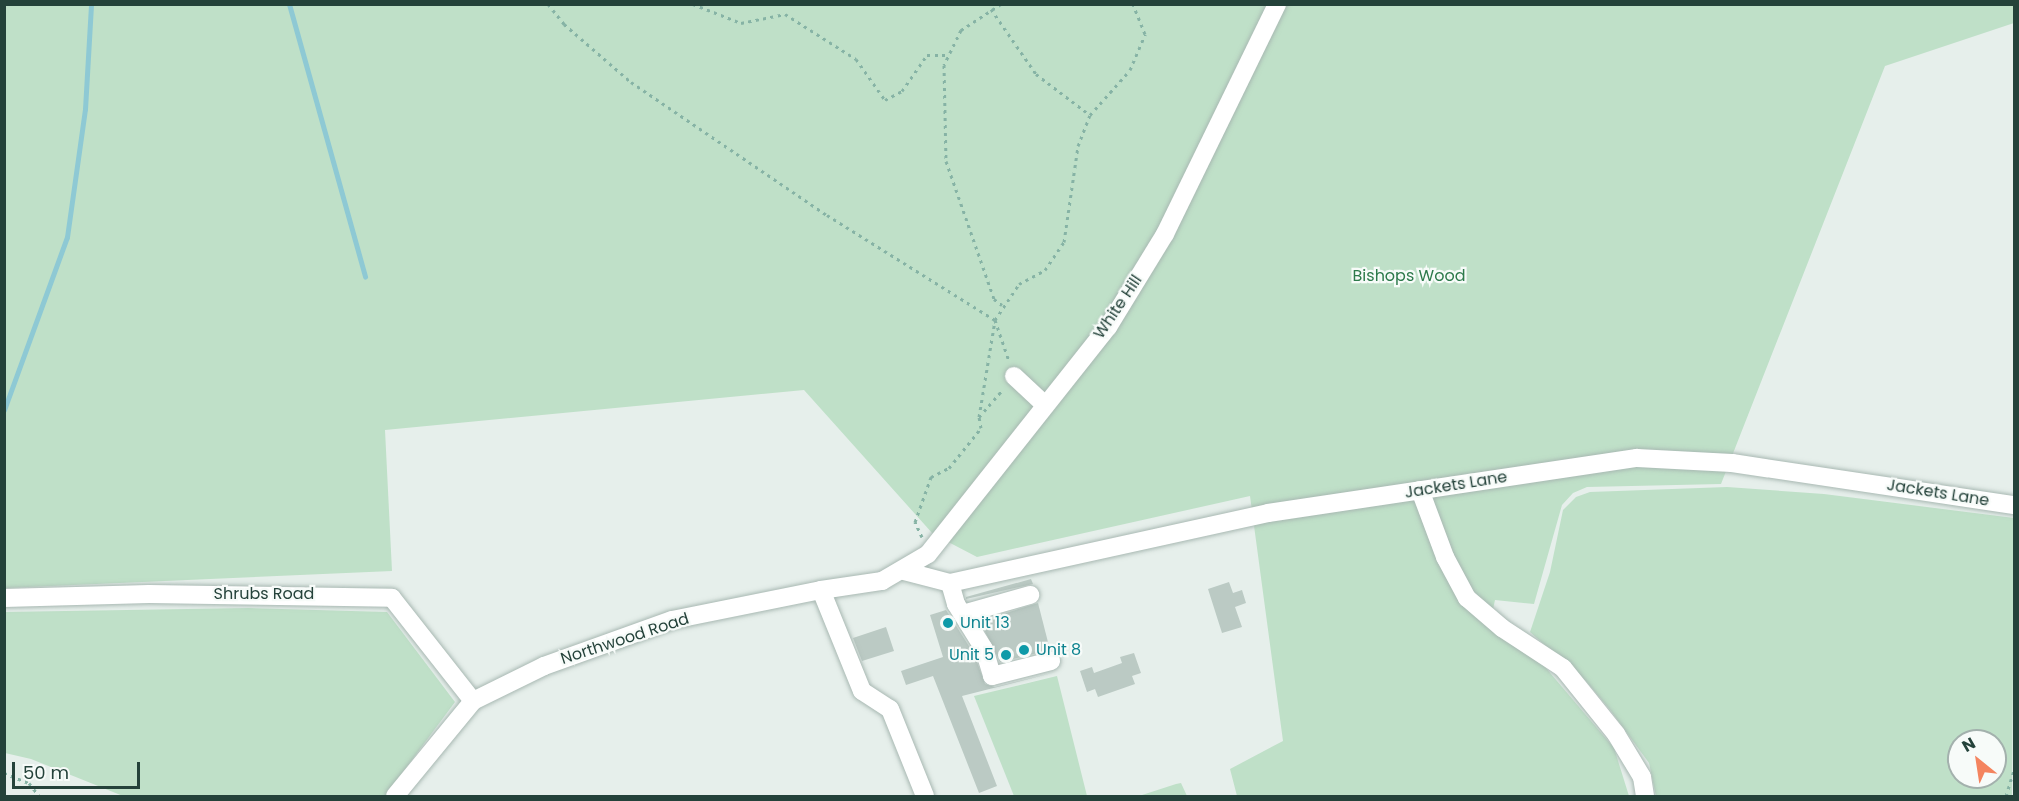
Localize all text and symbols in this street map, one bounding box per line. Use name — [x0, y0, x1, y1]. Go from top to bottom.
park label: Bishops Wood — [1353, 266, 1465, 286]
street label: White Hill — [1090, 272, 1146, 342]
street label: Jackets Lane — [1403, 467, 1509, 503]
street label: Jackets Lane — [1885, 475, 1991, 511]
street label: Shrubs Road — [214, 584, 314, 604]
street label: Northwood Road — [558, 609, 692, 669]
place label: Unit 13 — [960, 613, 1010, 633]
marker: Unit 13 — [941, 616, 955, 630]
place label: Unit 8 — [1036, 640, 1081, 660]
marker: Unit 8 — [1017, 643, 1031, 657]
place label: Unit 5 — [949, 645, 994, 665]
marker: Unit 5 — [999, 648, 1013, 662]
north arrow — [1947, 729, 2007, 789]
text: N — [1958, 732, 1980, 758]
scale bar — [15, 750, 142, 788]
text: 50 m — [23, 760, 69, 785]

